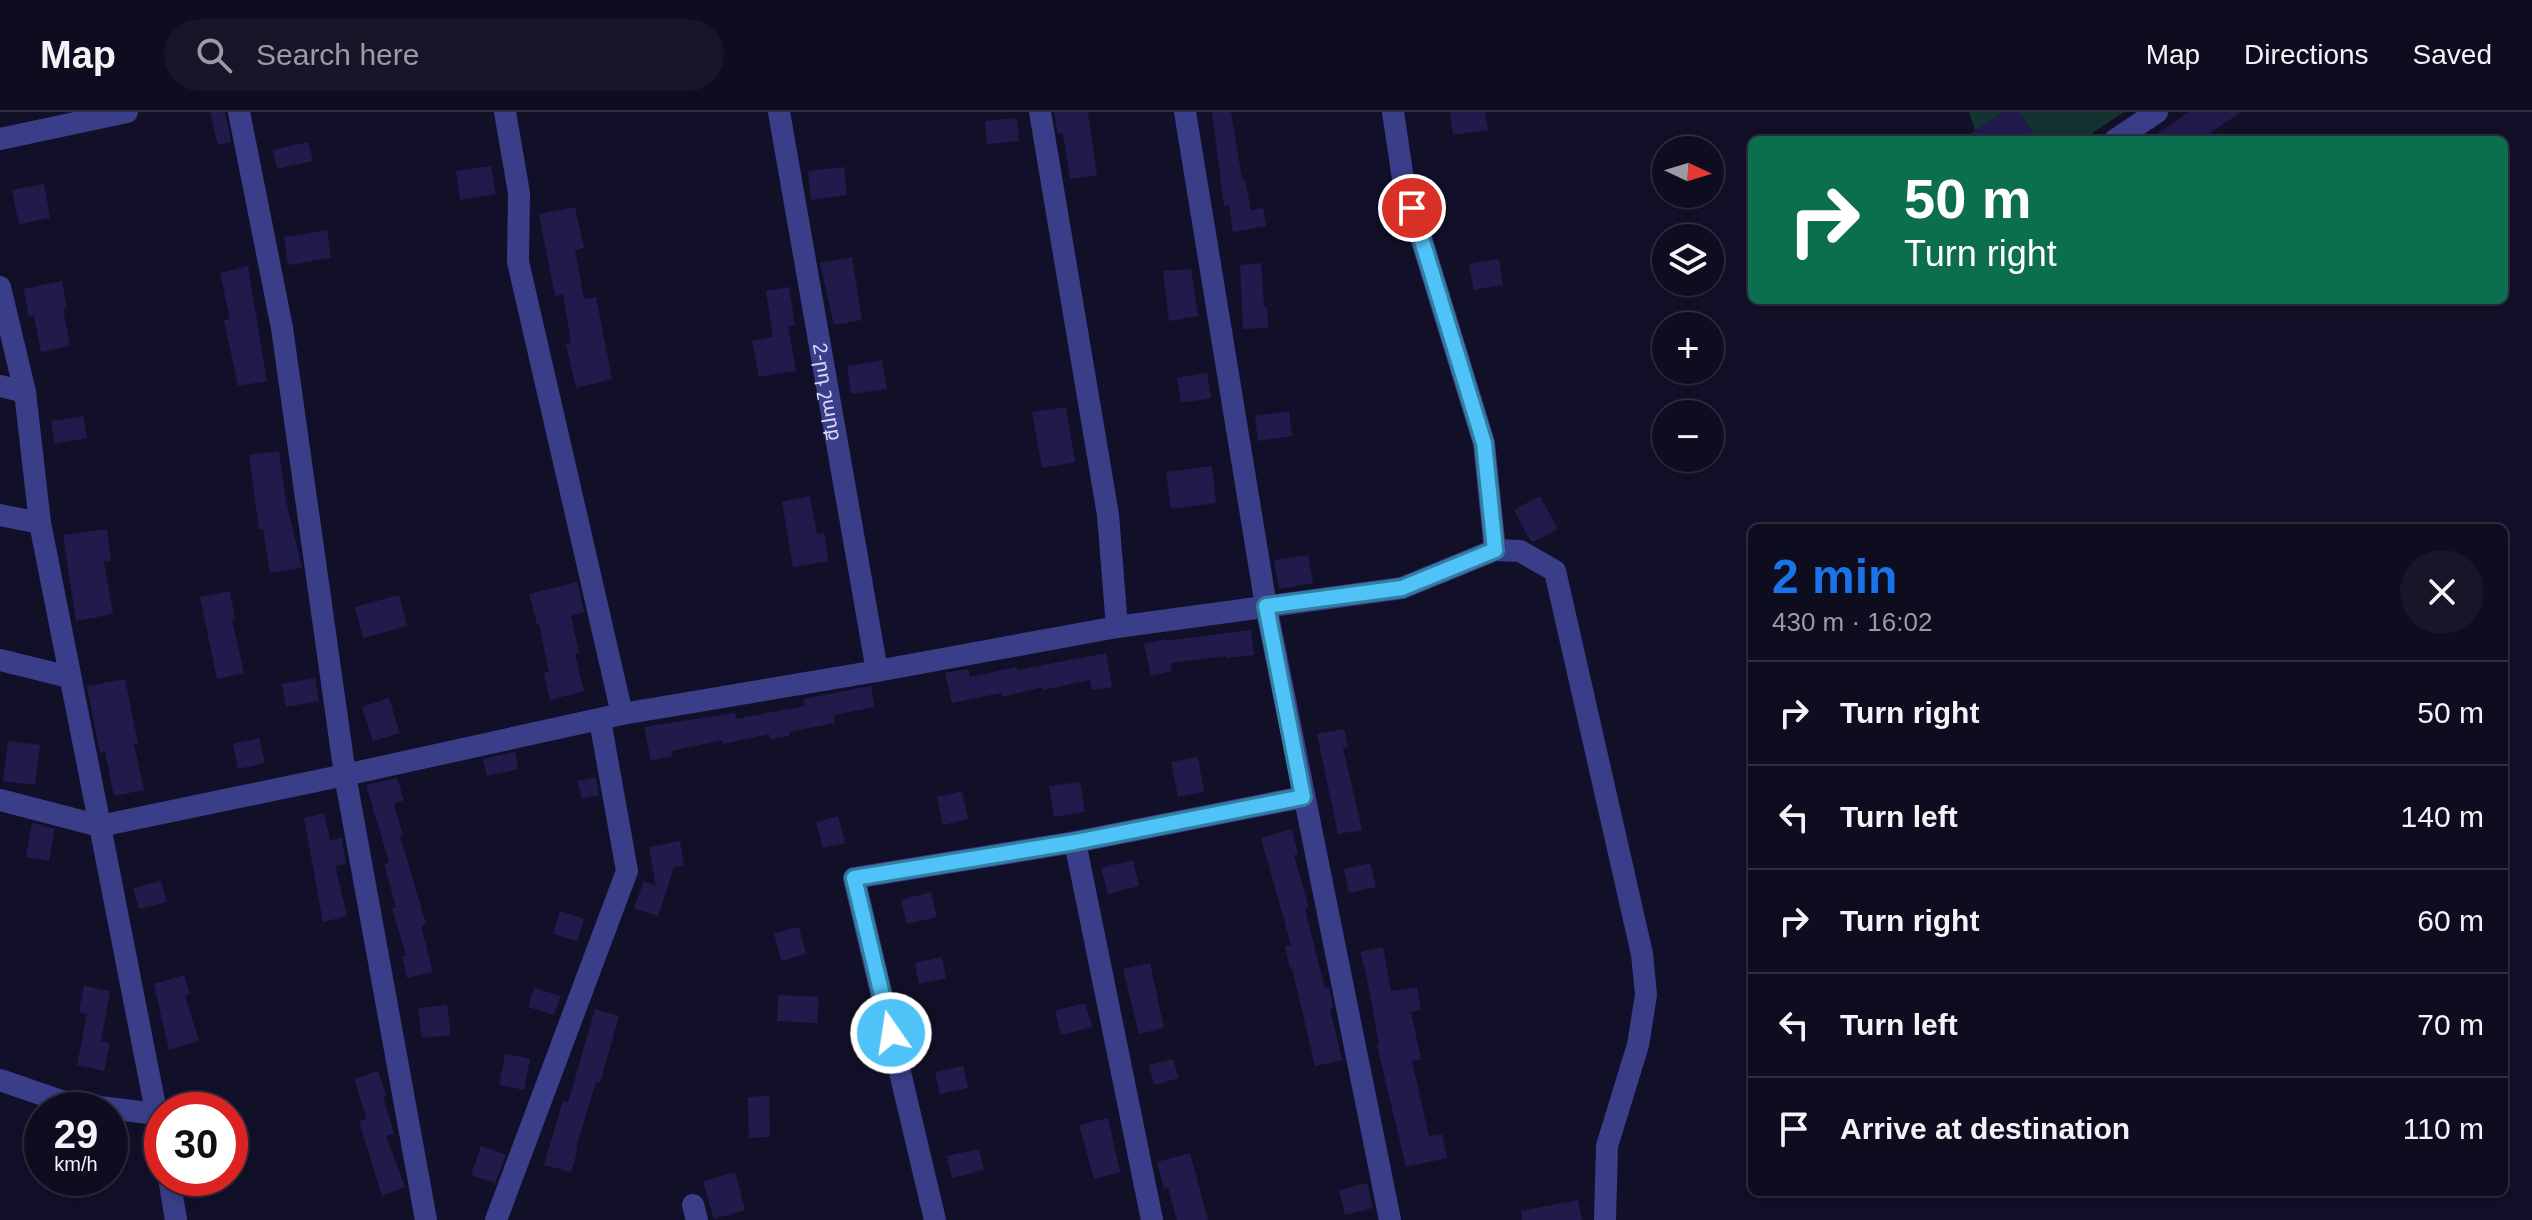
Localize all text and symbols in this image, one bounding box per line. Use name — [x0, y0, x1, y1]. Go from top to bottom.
search box — [164, 19, 724, 91]
icon: search — [192, 33, 236, 77]
text: Map — [40, 34, 116, 76]
text: Search here — [256, 38, 419, 71]
text: Map — [2146, 39, 2200, 70]
text: Directions — [2244, 39, 2369, 70]
text: Saved — [2413, 39, 2492, 70]
north arrow — [1652, 136, 1724, 208]
map controls — [1652, 136, 1724, 472]
text: 50 m — [1904, 167, 2032, 230]
icon: right — [1772, 168, 1876, 272]
pin — [1378, 174, 1446, 242]
icon: arrive — [1390, 186, 1434, 230]
button: layers — [1652, 224, 1724, 296]
text: Turn right — [1904, 233, 2057, 274]
button: + — [1652, 312, 1724, 384]
street label: 2-րդ շարք — [809, 341, 847, 442]
button: − — [1652, 400, 1724, 472]
text: 2 min — [1772, 550, 1897, 603]
button: close — [2400, 550, 2484, 634]
text: 430 m · 16:02 — [1772, 607, 1932, 637]
icon: right — [1772, 691, 1816, 735]
text: Turn right — [1840, 696, 1979, 729]
text: 50 m — [2417, 696, 2484, 729]
icon: left — [1772, 795, 1816, 839]
text: Turn left — [1840, 800, 1958, 833]
text: 140 m — [2401, 800, 2484, 833]
icon: right — [1772, 899, 1816, 943]
text: Turn right — [1840, 904, 1979, 937]
text: 60 m — [2417, 904, 2484, 937]
position arrow — [849, 991, 933, 1075]
icon: left — [1772, 1003, 1816, 1047]
text: Turn left — [1840, 1008, 1958, 1041]
text: 70 m — [2417, 1008, 2484, 1041]
speed limit sign: 30 — [144, 1092, 248, 1196]
icon: arrive — [1772, 1107, 1816, 1151]
text: 29 — [54, 1112, 98, 1156]
text: Arrive at destination — [1840, 1112, 2130, 1145]
text: 110 m — [2403, 1112, 2484, 1145]
text: km/h — [54, 1153, 98, 1175]

